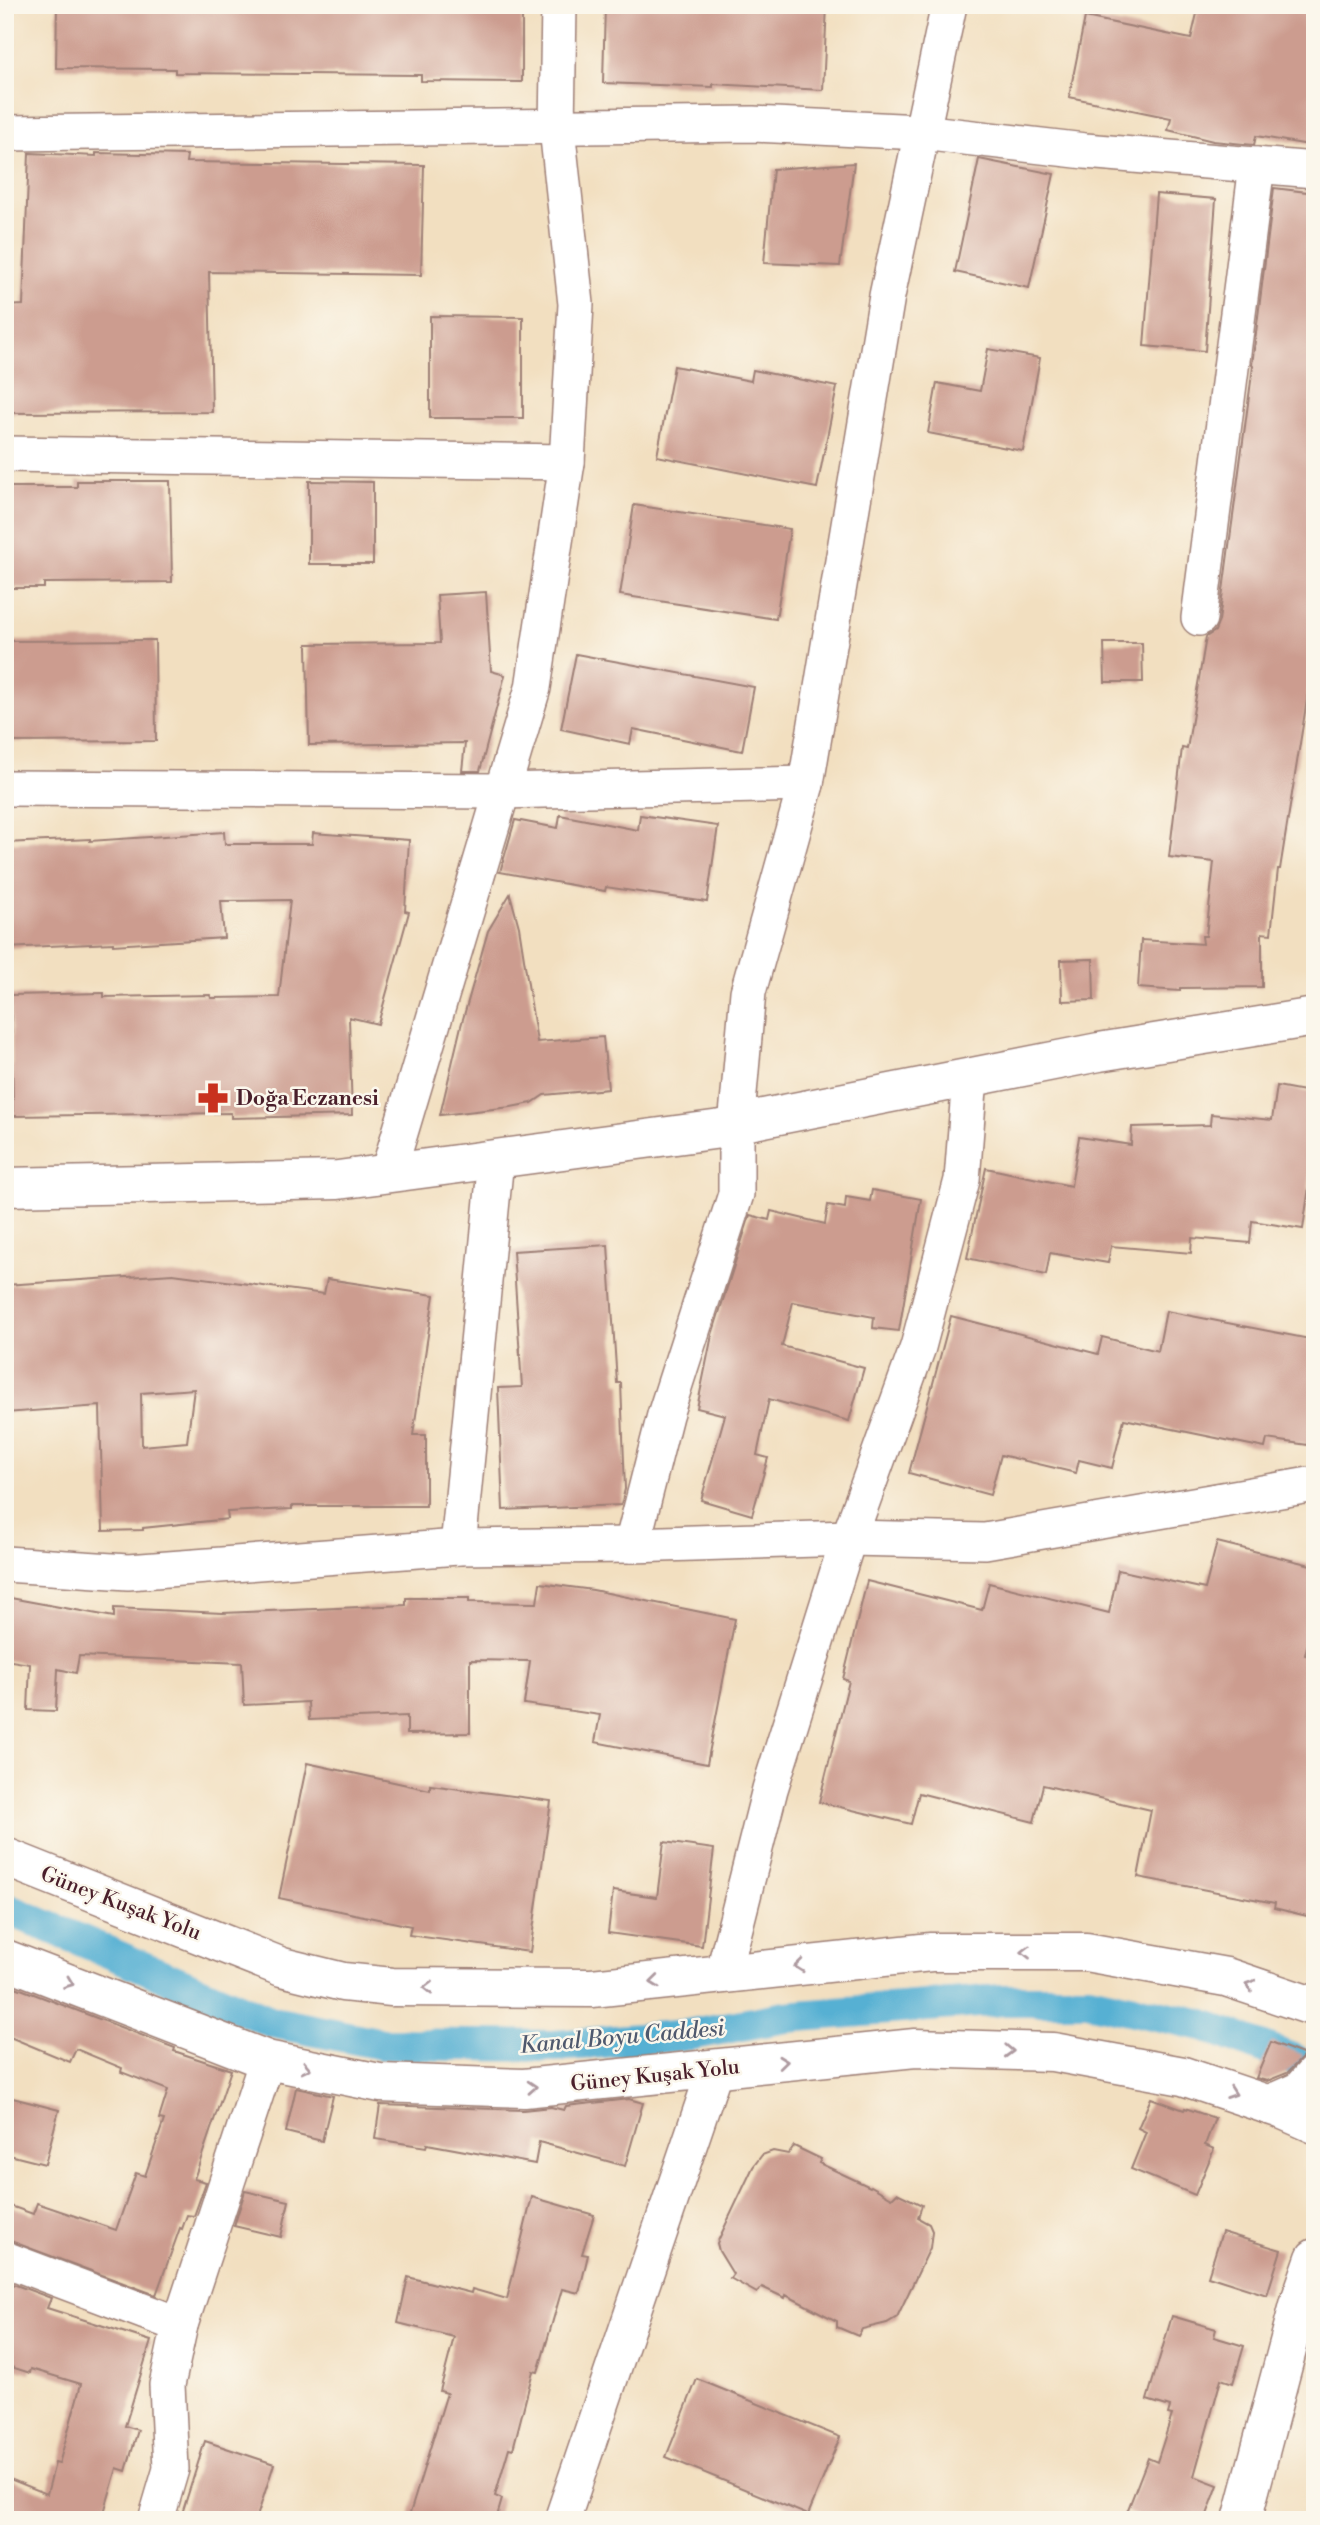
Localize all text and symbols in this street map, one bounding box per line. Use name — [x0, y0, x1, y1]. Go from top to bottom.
pharmacy icon: Doğa Eczanesi — [196, 1081, 230, 1115]
place label: Doğa Eczanesi — [236, 1086, 379, 1112]
street label: Güney Kuşak Yolu — [37, 1861, 205, 1947]
one-way arrow — [1020, 1944, 1031, 1960]
one-way arrow — [794, 1959, 805, 1974]
one-way arrow — [649, 1974, 660, 1989]
one-way arrow — [63, 1975, 75, 1989]
one-way arrow — [1245, 1978, 1257, 1993]
one-way arrow — [422, 1980, 432, 1996]
water label: Kanal Boyu Caddesi — [518, 2014, 727, 2060]
one-way arrow — [1005, 2043, 1015, 2059]
street label: Güney Kuşak Yolu — [569, 2054, 741, 2098]
one-way arrow — [777, 2055, 788, 2070]
one-way arrow — [300, 2059, 312, 2074]
one-way arrow — [527, 2079, 538, 2094]
one-way arrow — [1225, 2085, 1237, 2099]

